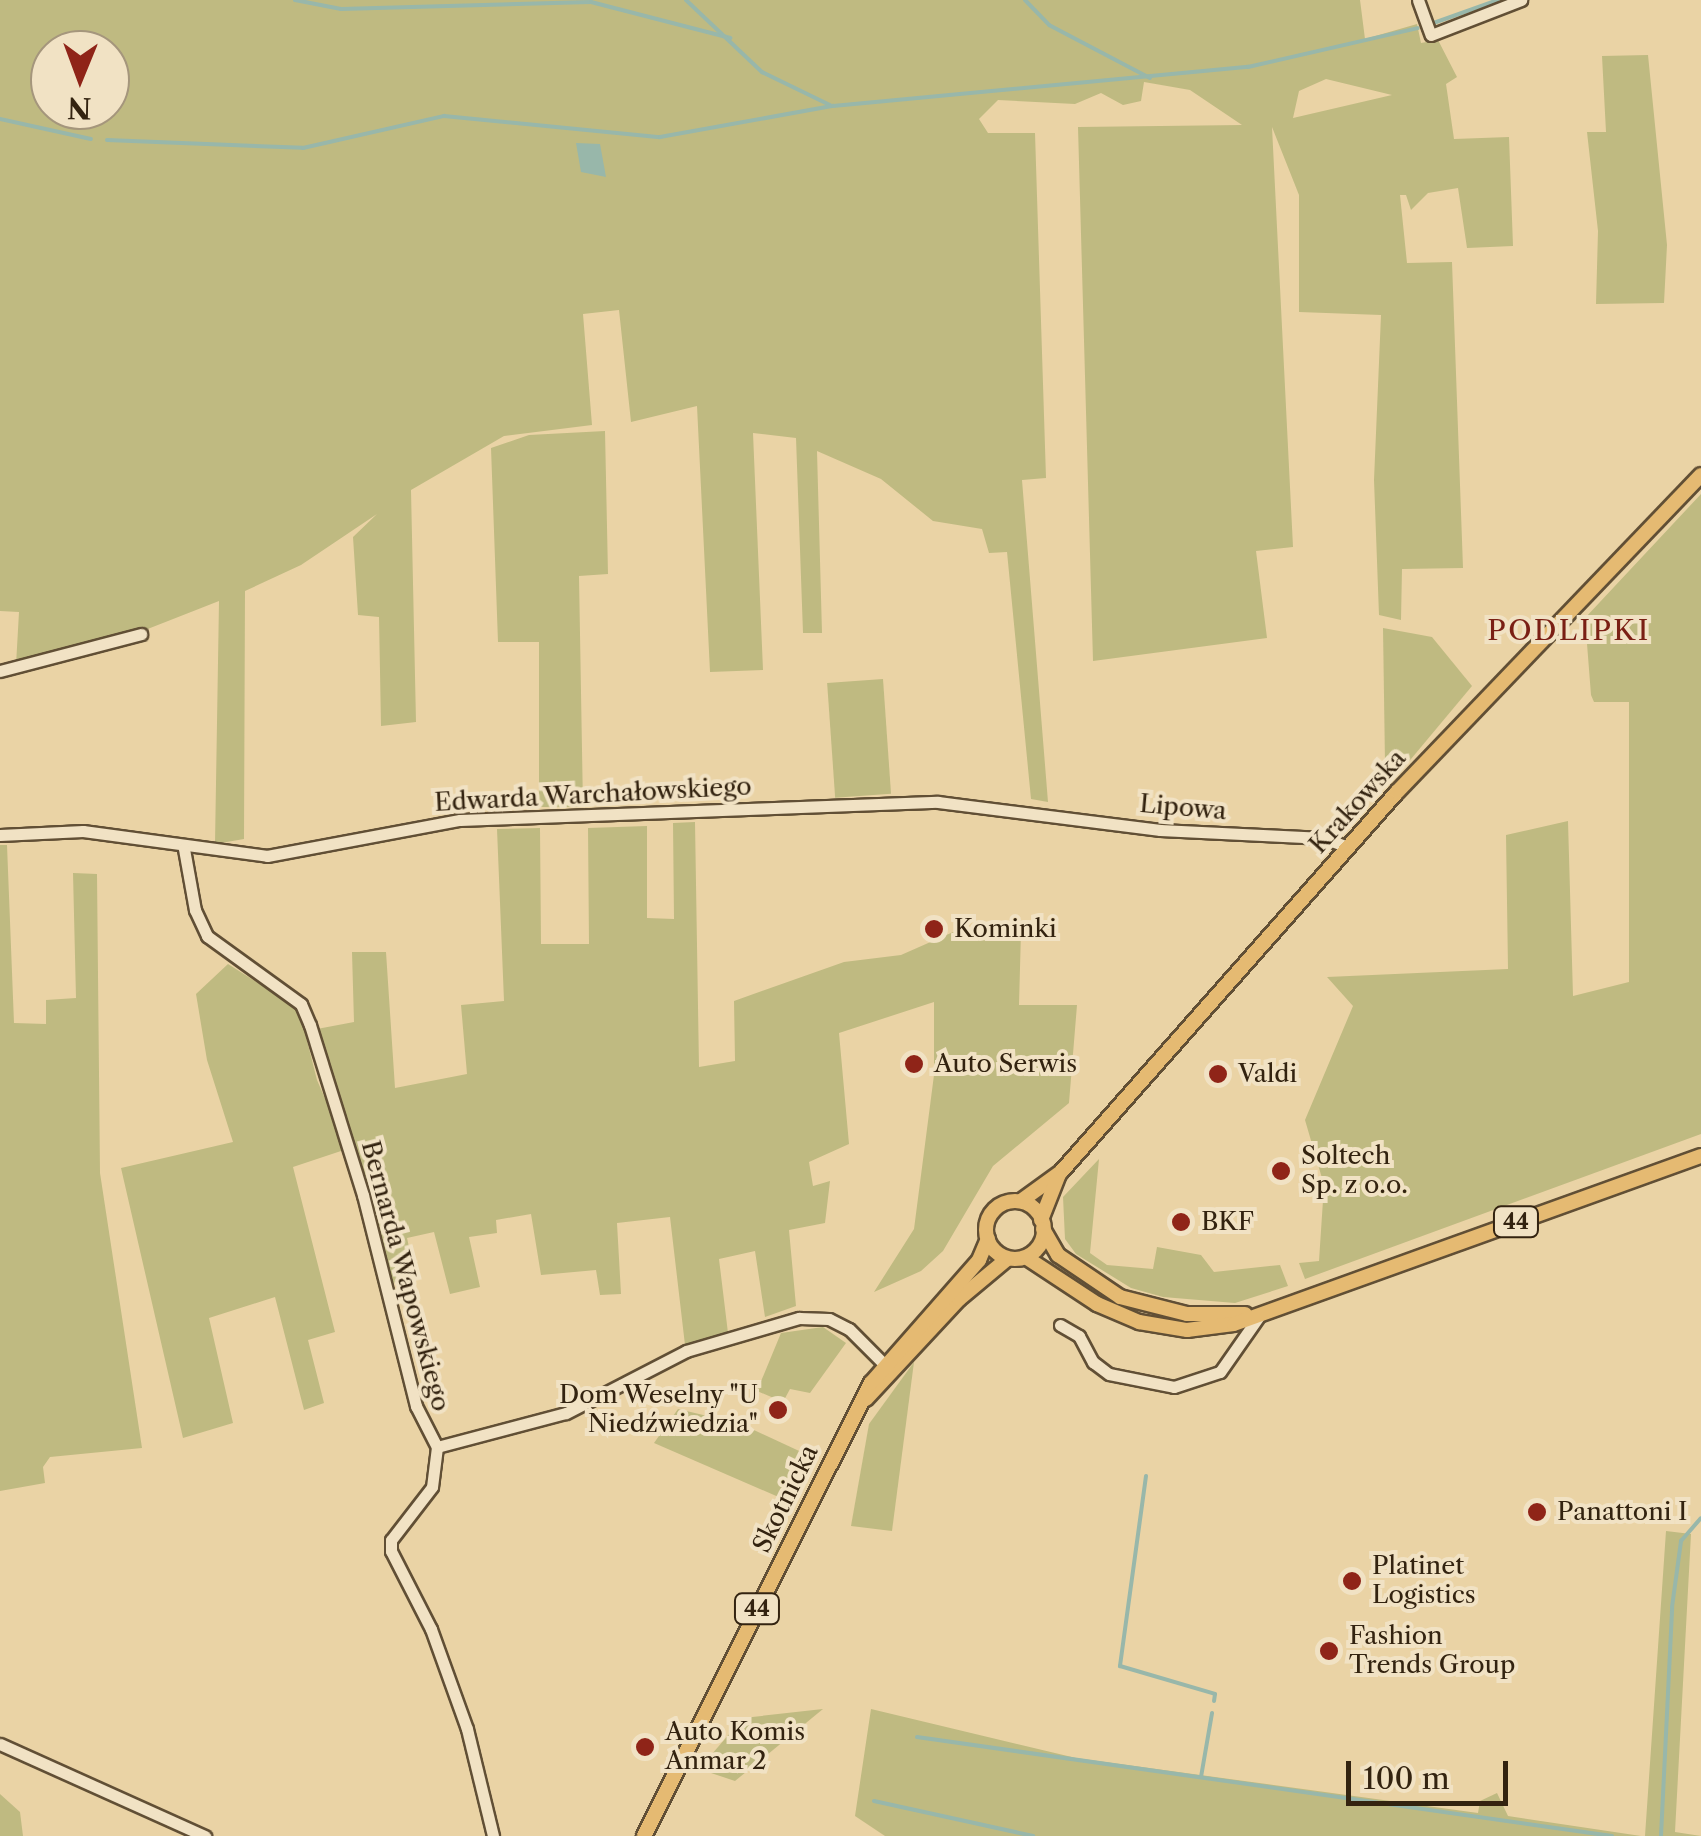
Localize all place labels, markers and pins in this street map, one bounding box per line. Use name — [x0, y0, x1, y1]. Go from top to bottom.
place label: Kominki — [954, 914, 1057, 944]
marker: Kominki — [923, 918, 945, 940]
place label: Auto Serwis — [934, 1049, 1077, 1079]
marker: Auto Serwis — [903, 1053, 925, 1075]
place label: Valdi — [1238, 1059, 1297, 1089]
marker: Valdi — [1207, 1063, 1229, 1085]
place label: Soltech Sp. z o.o. — [1301, 1142, 1408, 1201]
marker: Soltech Sp. z o.o. — [1270, 1160, 1292, 1182]
place label: BKF — [1201, 1207, 1254, 1237]
marker: BKF — [1170, 1211, 1192, 1233]
place label: Dom Weselny "U Niedźwiedzia" — [557, 1381, 758, 1440]
marker: Dom Weselny "U Niedźwiedzia" — [767, 1399, 789, 1421]
place label: Panattoni I — [1557, 1497, 1688, 1527]
marker: Panattoni I — [1526, 1501, 1548, 1523]
place label: Platinet Logistics — [1372, 1552, 1476, 1611]
marker: Platinet Logistics — [1341, 1570, 1363, 1592]
place label: Fashion Trends Group — [1349, 1622, 1515, 1681]
marker: Fashion Trends Group — [1318, 1640, 1340, 1662]
place label: Auto Komis Anmar 2 — [665, 1718, 805, 1777]
marker: Auto Komis Anmar 2 — [634, 1736, 656, 1758]

